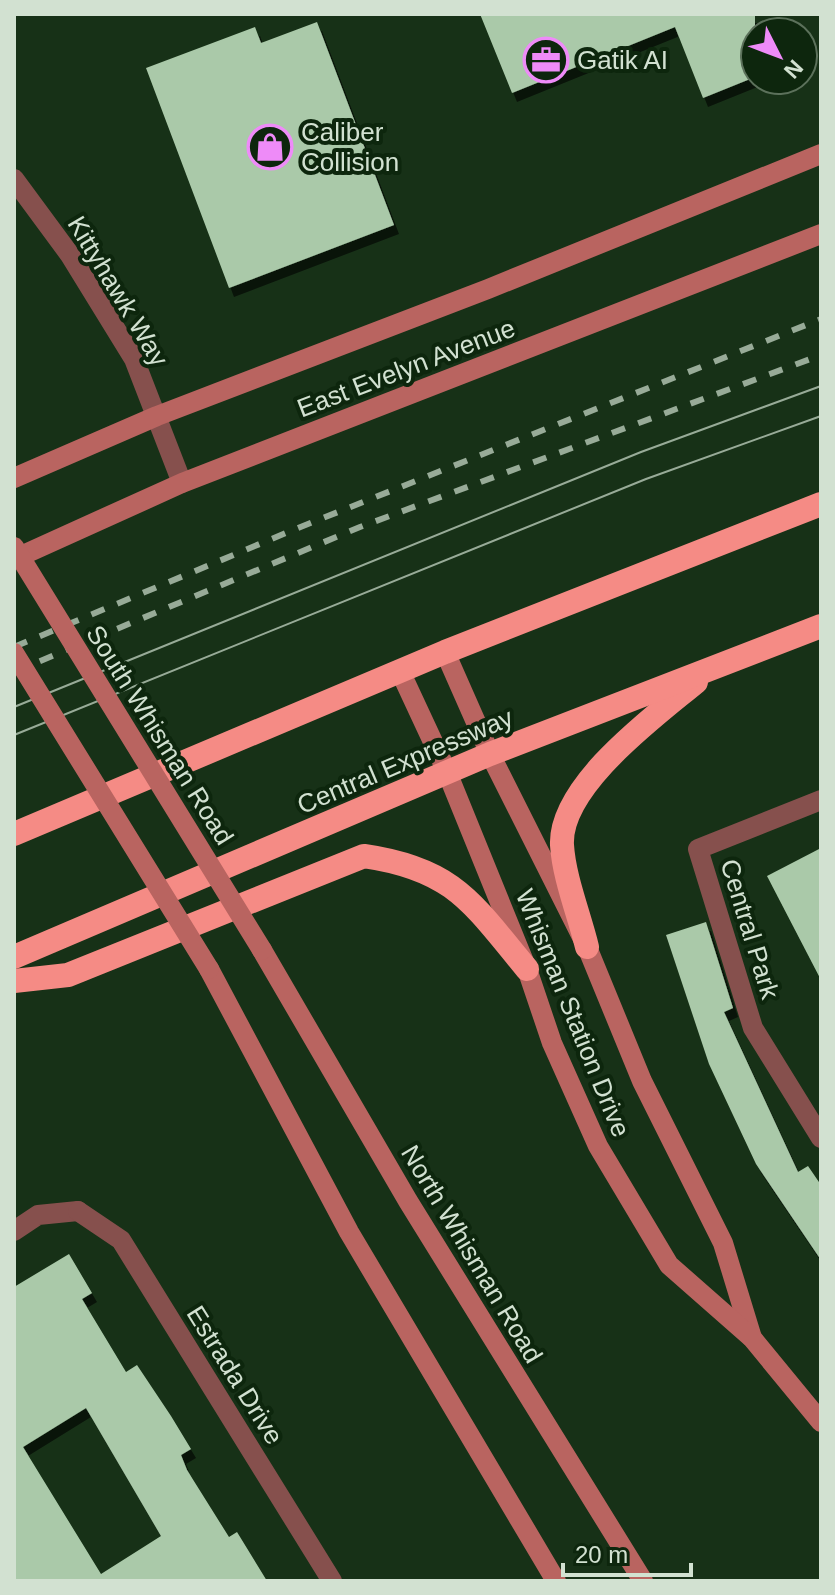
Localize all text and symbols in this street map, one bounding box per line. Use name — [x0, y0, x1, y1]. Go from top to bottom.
north arrow — [739, 16, 819, 96]
office icon: Gatik AI — [522, 36, 570, 84]
place label: Gatik AI — [577, 45, 668, 75]
text: N — [779, 55, 808, 83]
place label: Caliber Collision — [301, 117, 399, 177]
shop icon: Caliber Collision — [246, 123, 294, 171]
street label: Kittyhawk Way — [61, 211, 175, 371]
street label: East Evelyn Avenue — [293, 313, 519, 423]
street label: South Whisman Road — [80, 620, 240, 850]
street label: Central Expressway — [293, 702, 517, 820]
street label: Central Park — [715, 856, 786, 1003]
street label: Whisman Station Drive — [510, 885, 636, 1141]
street label: North Whisman Road — [395, 1140, 549, 1368]
street label: Estrada Drive — [181, 1300, 289, 1450]
scale bar — [563, 1527, 691, 1577]
text: 20 m — [575, 1541, 628, 1568]

